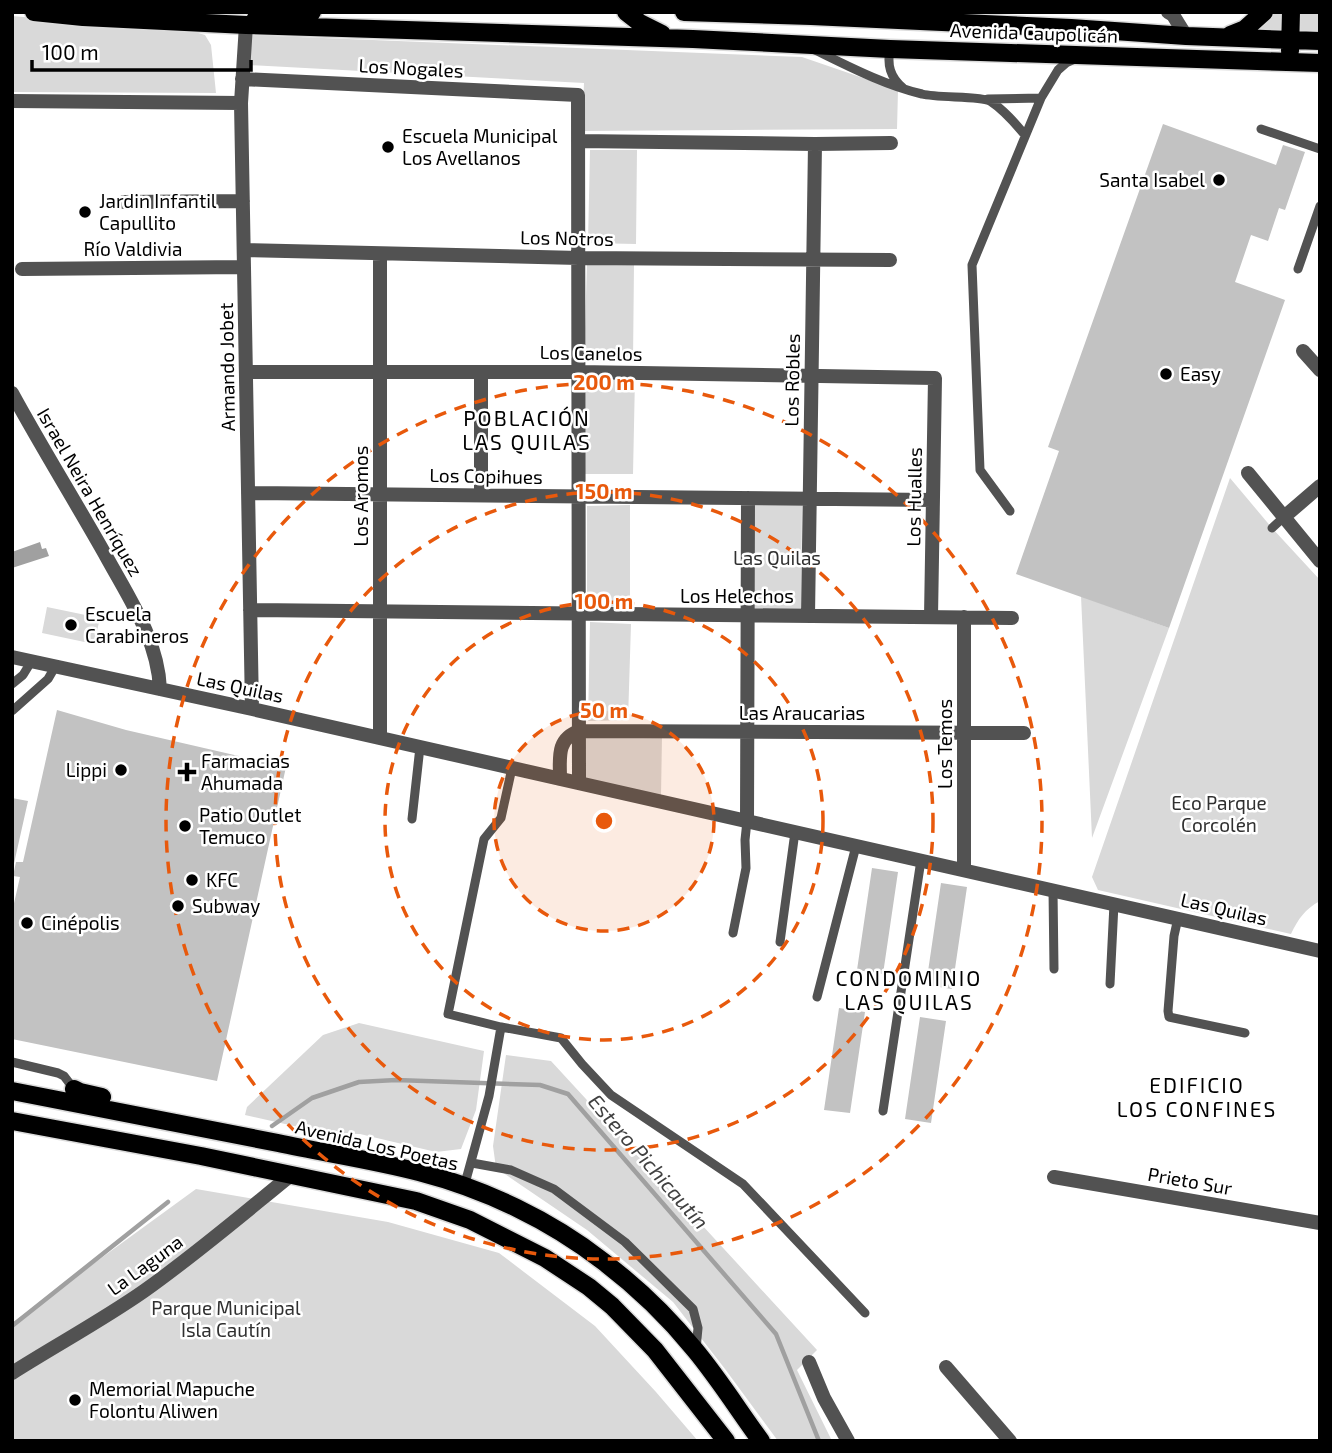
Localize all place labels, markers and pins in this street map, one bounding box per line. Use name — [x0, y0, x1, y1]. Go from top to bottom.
place label: Escuela Municipal Los Avellanos — [402, 124, 558, 169]
marker: Escuela Municipal Los Avellanos — [380, 139, 396, 155]
place label: Santa Isabel — [1099, 168, 1205, 191]
marker: Santa Isabel — [1211, 172, 1227, 188]
place label: Jardin Infantil Capullito — [99, 189, 217, 234]
marker: Jardin Infantil Capullito — [77, 204, 93, 220]
place label: Easy — [1180, 362, 1221, 385]
marker: Easy — [1158, 366, 1174, 382]
place label: Escuela Carabineros — [85, 602, 189, 647]
marker: Escuela Carabineros — [63, 617, 79, 633]
place label: Farmacias Ahumada — [201, 749, 290, 794]
place label: Lippi — [66, 758, 107, 781]
marker: Lippi — [113, 762, 129, 778]
marker: Farmacias Ahumada — [179, 764, 195, 780]
place label: Patio Outlet Temuco — [199, 803, 301, 848]
centre of rings — [592, 809, 616, 833]
marker: Patio Outlet Temuco — [177, 818, 193, 834]
place label: KFC — [206, 868, 238, 891]
marker: KFC — [184, 872, 200, 888]
place label: Subway — [192, 894, 260, 917]
marker: Subway — [170, 898, 186, 914]
place label: Cinépolis — [41, 911, 120, 934]
marker: Cinépolis — [19, 915, 35, 931]
place label: Memorial Mapuche Folontu Aliwen — [89, 1377, 255, 1422]
marker: Memorial Mapuche Folontu Aliwen — [67, 1392, 83, 1408]

